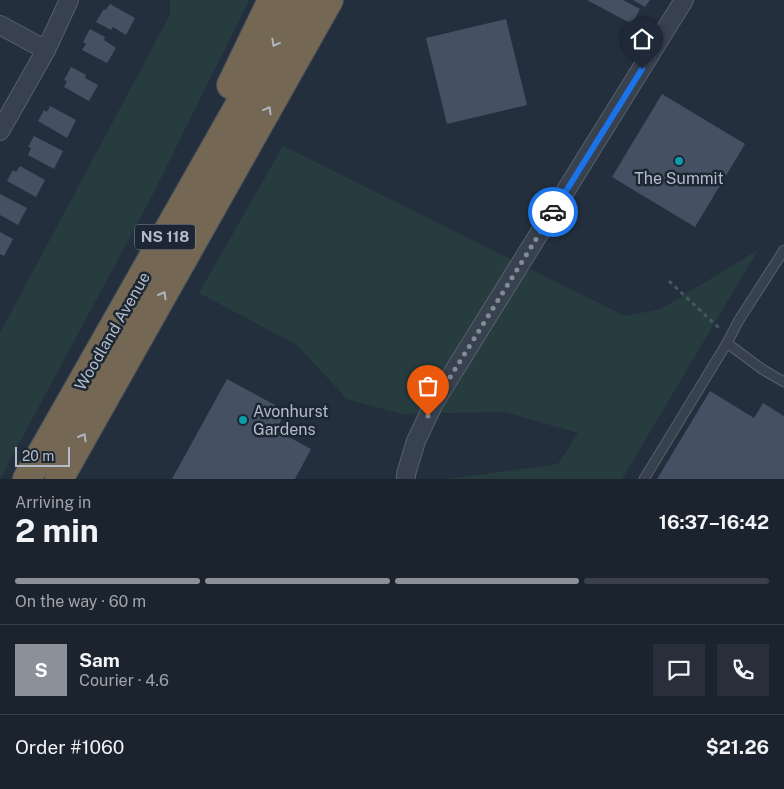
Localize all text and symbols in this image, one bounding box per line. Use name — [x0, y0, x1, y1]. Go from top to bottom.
pin — [621, 18, 663, 69]
icon: home — [628, 25, 656, 53]
one-way arrow — [271, 37, 281, 46]
one-way arrow — [261, 107, 271, 116]
marker: The Summit — [673, 155, 685, 167]
place label: The Summit — [634, 169, 724, 188]
courier — [528, 187, 578, 237]
icon: car — [539, 198, 567, 226]
road number: NS 118 — [135, 224, 195, 250]
street label: Woodland Avenue — [71, 269, 154, 394]
one-way arrow — [157, 292, 167, 301]
pin — [407, 365, 449, 416]
icon: bag — [414, 372, 442, 400]
place label: Avonhurst Gardens — [253, 402, 329, 439]
marker: Avonhurst Gardens — [237, 414, 249, 426]
one-way arrow — [77, 433, 87, 442]
scale bar — [15, 444, 70, 467]
text: 20 m — [22, 448, 54, 464]
text: Arriving in — [15, 493, 91, 512]
text: 16:37–16:42 — [659, 511, 769, 533]
text: 2 min — [15, 512, 99, 549]
text: On the way · 60 m — [15, 592, 146, 611]
button: chat — [653, 644, 705, 696]
button: phone — [717, 644, 769, 696]
text: Sam — [79, 649, 120, 671]
text: S — [34, 659, 48, 681]
text: Courier · 4.6 — [79, 671, 169, 690]
text: Order #1060 — [15, 736, 124, 758]
text: $21.26 — [706, 736, 769, 758]

